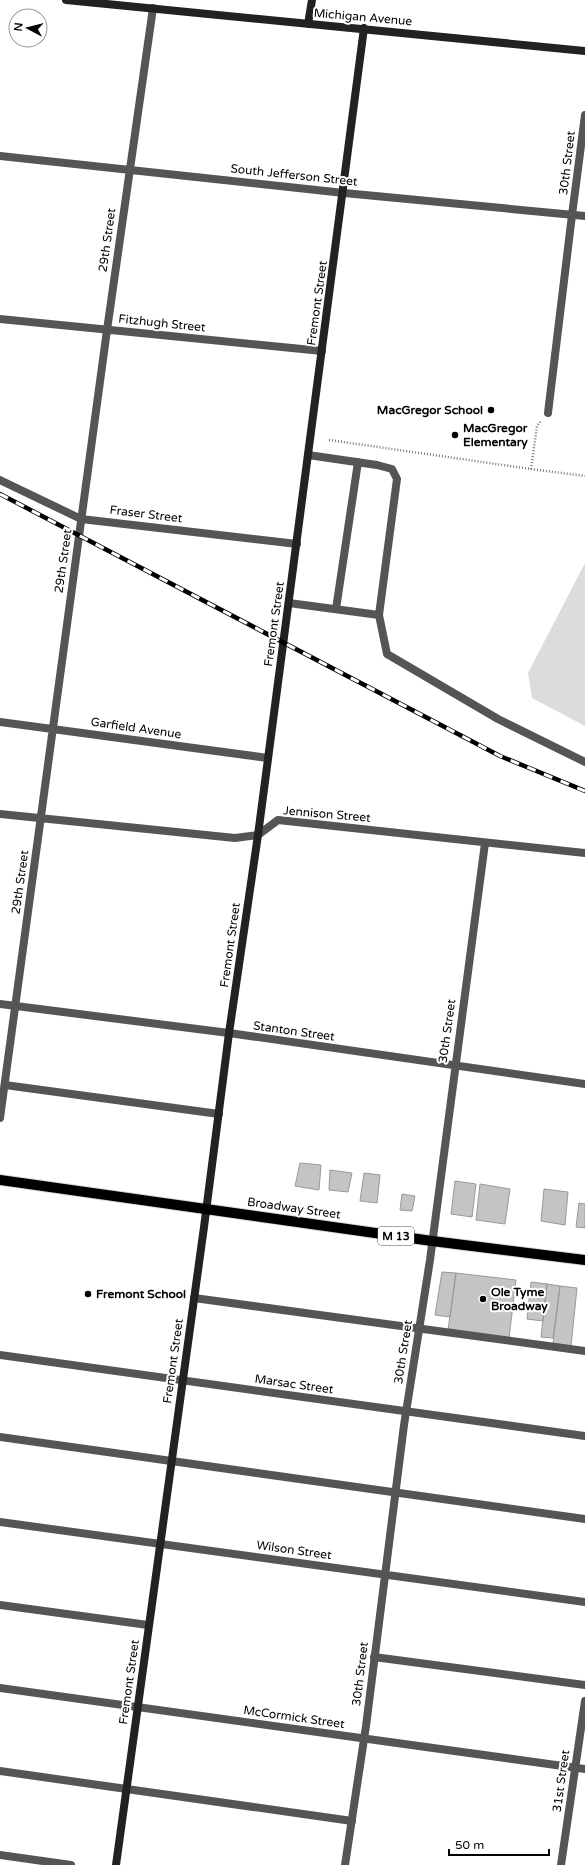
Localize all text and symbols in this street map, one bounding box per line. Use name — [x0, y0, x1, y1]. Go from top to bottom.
street label: Michigan Avenue — [313, 6, 413, 28]
north arrow — [8, 8, 48, 48]
text: N — [12, 22, 26, 32]
street label: 30th Street — [556, 130, 578, 196]
street label: South Jefferson Street — [230, 161, 359, 189]
street label: 29th Street — [96, 207, 118, 273]
street label: Fremont Street — [304, 259, 330, 346]
street label: Fitzhugh Street — [118, 311, 207, 335]
place label: MacGregor School — [377, 403, 483, 418]
marker: MacGregor School — [486, 405, 496, 415]
place label: MacGregor Elementary — [463, 421, 528, 450]
marker: MacGregor Elementary — [450, 430, 460, 440]
street label: Fraser Street — [109, 503, 183, 525]
street label: 29th Street — [52, 528, 74, 594]
street label: Fremont Street — [261, 580, 287, 667]
street label: Garfield Avenue — [90, 715, 182, 741]
street label: Jennison Street — [283, 803, 372, 825]
street label: 29th Street — [9, 849, 31, 915]
street label: Fremont Street — [217, 901, 243, 988]
street label: 30th Street — [436, 998, 458, 1064]
street label: Stanton Street — [252, 1018, 336, 1044]
street label: Broadway Street — [246, 1195, 342, 1222]
road number: M 13 — [378, 1227, 414, 1245]
place label: Ole Tyme Broadway — [491, 1285, 548, 1314]
place label: Fremont School — [96, 1287, 186, 1301]
marker: Fremont School — [83, 1289, 93, 1299]
marker: Ole Tyme Broadway — [478, 1294, 488, 1304]
street label: Fremont Street — [160, 1317, 186, 1404]
street label: 30th Street — [391, 1319, 415, 1385]
street label: Marsac Street — [254, 1372, 335, 1397]
street label: Wilson Street — [256, 1538, 333, 1562]
street label: Fremont Street — [116, 1638, 142, 1725]
street label: 30th Street — [349, 1641, 371, 1707]
street label: McCormick Street — [242, 1703, 346, 1731]
street label: 31st Street — [550, 1749, 572, 1813]
scale bar — [449, 1831, 549, 1857]
text: 50 m — [455, 1838, 484, 1852]

